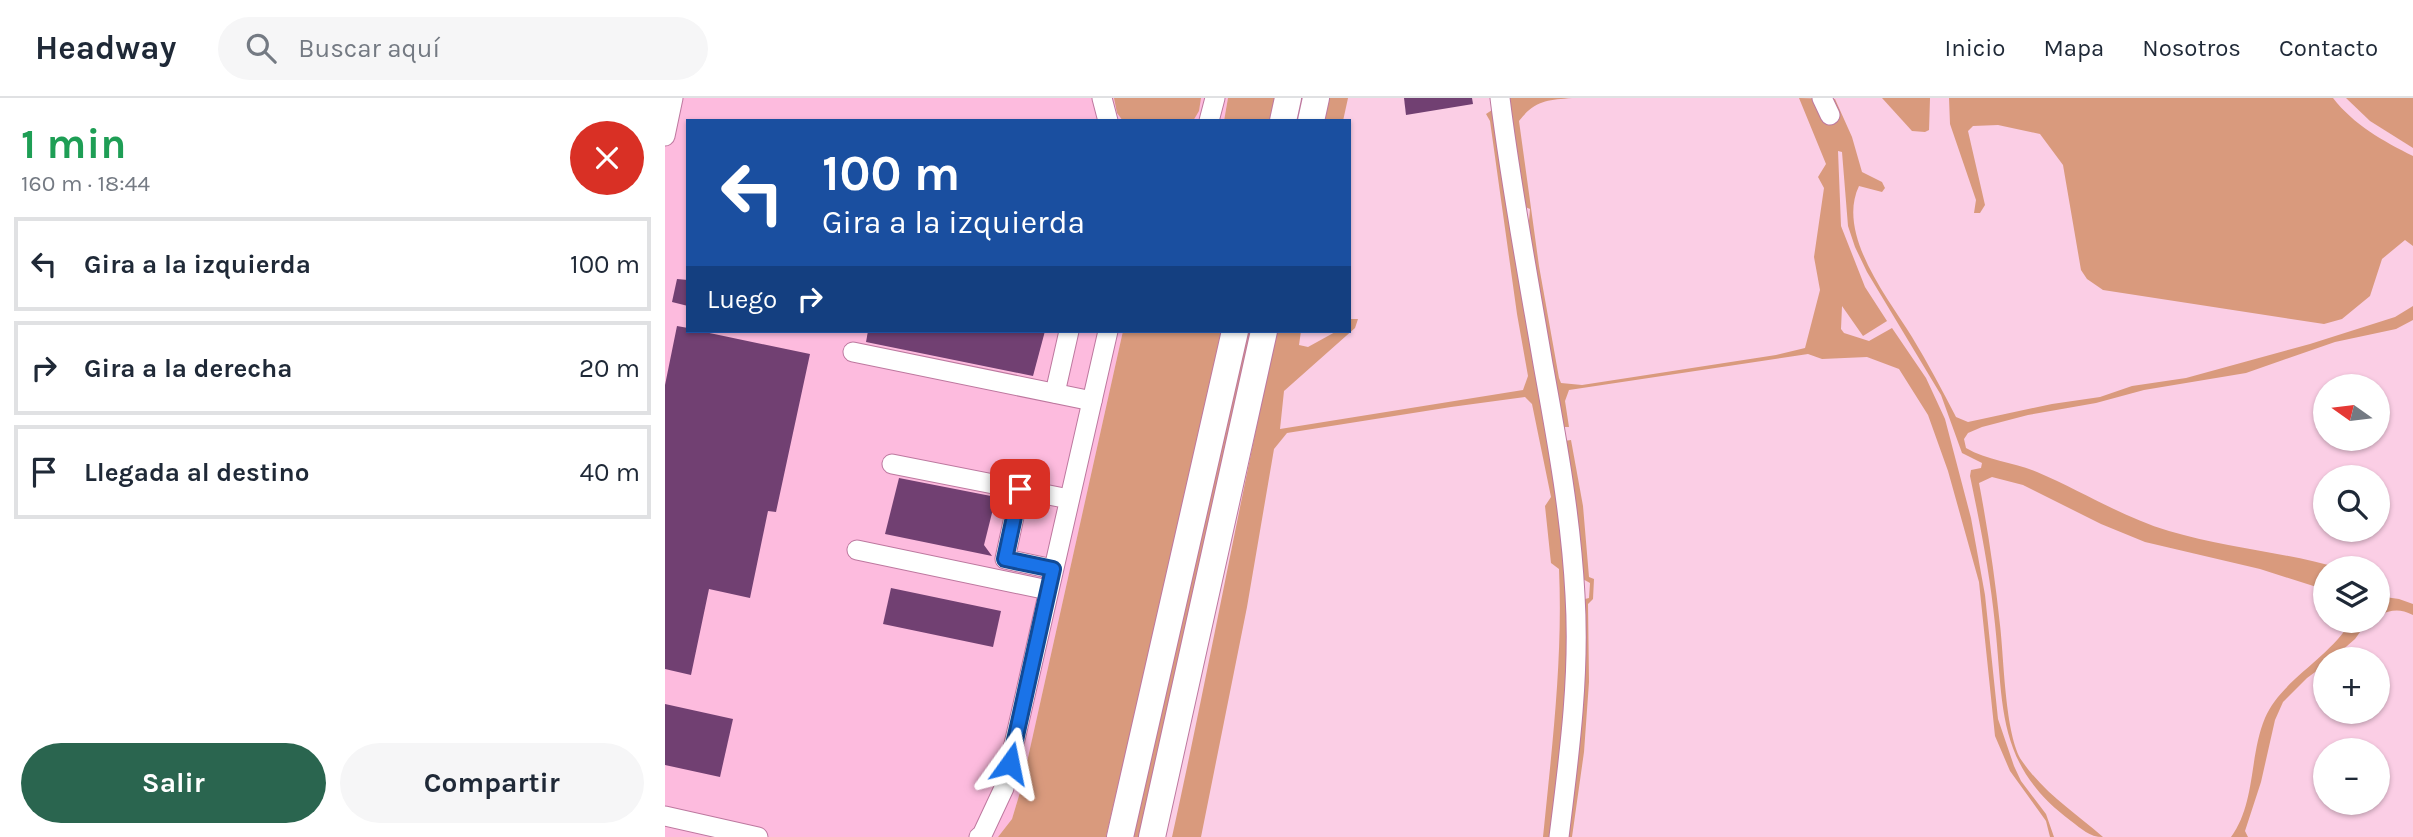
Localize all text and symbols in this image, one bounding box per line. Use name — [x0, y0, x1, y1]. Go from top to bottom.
search box — [218, 17, 708, 80]
text: Headway — [35, 29, 176, 67]
icon: search — [242, 29, 280, 67]
text: Buscar aquí — [298, 33, 440, 64]
text: Inicio — [1944, 34, 2005, 62]
text: Mapa — [2043, 34, 2104, 62]
text: Nosotros — [2142, 34, 2241, 62]
text: Contacto — [2279, 34, 2378, 62]
text: 1 min — [21, 119, 126, 169]
button: close — [570, 121, 644, 195]
text: 100 m — [822, 145, 960, 202]
icon: left — [707, 147, 798, 238]
text: 160 m · 18:44 — [21, 170, 150, 197]
text: Gira a la izquierda — [822, 204, 1085, 241]
icon: left — [25, 245, 63, 283]
text: Gira a la izquierda — [84, 249, 311, 280]
text: 100 m — [570, 249, 640, 280]
icon: right — [791, 280, 829, 318]
text: Luego — [707, 284, 777, 315]
icon: right — [25, 349, 63, 387]
text: Gira a la derecha — [84, 353, 293, 384]
text: 20 m — [579, 353, 640, 384]
north arrow — [2313, 374, 2391, 452]
map controls — [2313, 374, 2390, 815]
icon: arrive — [25, 453, 63, 491]
text: Llegada al destino — [84, 457, 310, 488]
text: 40 m — [580, 457, 640, 488]
pin — [990, 459, 1050, 519]
button: search — [2313, 465, 2390, 542]
icon: arrive — [1001, 470, 1039, 508]
button: layers — [2313, 556, 2390, 633]
button: + — [2313, 647, 2390, 724]
position arrow — [973, 726, 1047, 800]
button: − — [2313, 738, 2390, 815]
button: Salir — [21, 743, 326, 823]
button: Compartir — [340, 743, 644, 823]

